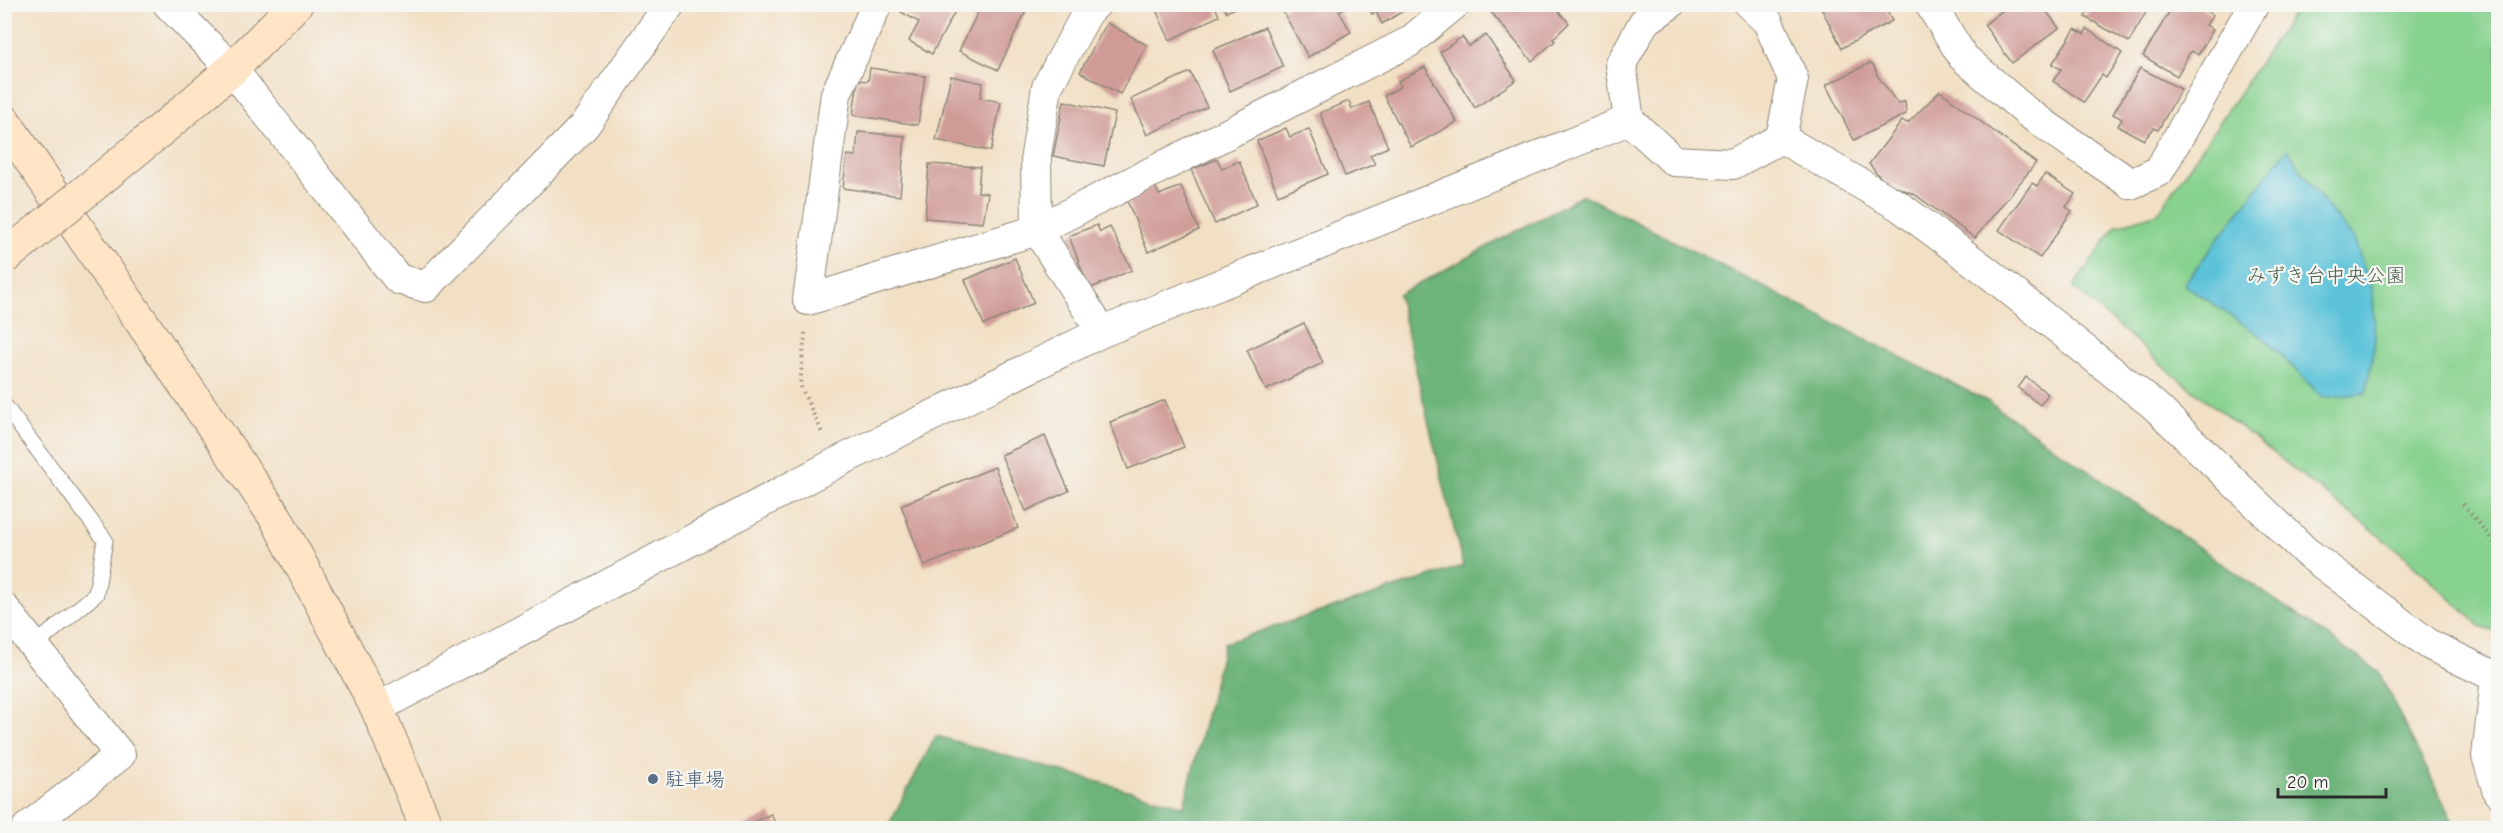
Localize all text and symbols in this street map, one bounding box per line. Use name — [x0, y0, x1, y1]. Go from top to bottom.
park label: みずき台中央公園 — [2246, 264, 2406, 287]
scale bar — [2278, 761, 2386, 799]
place label: 駐車場 — [665, 768, 725, 791]
marker: 駐車場 — [646, 772, 660, 786]
text: 20 m — [2287, 772, 2328, 793]

